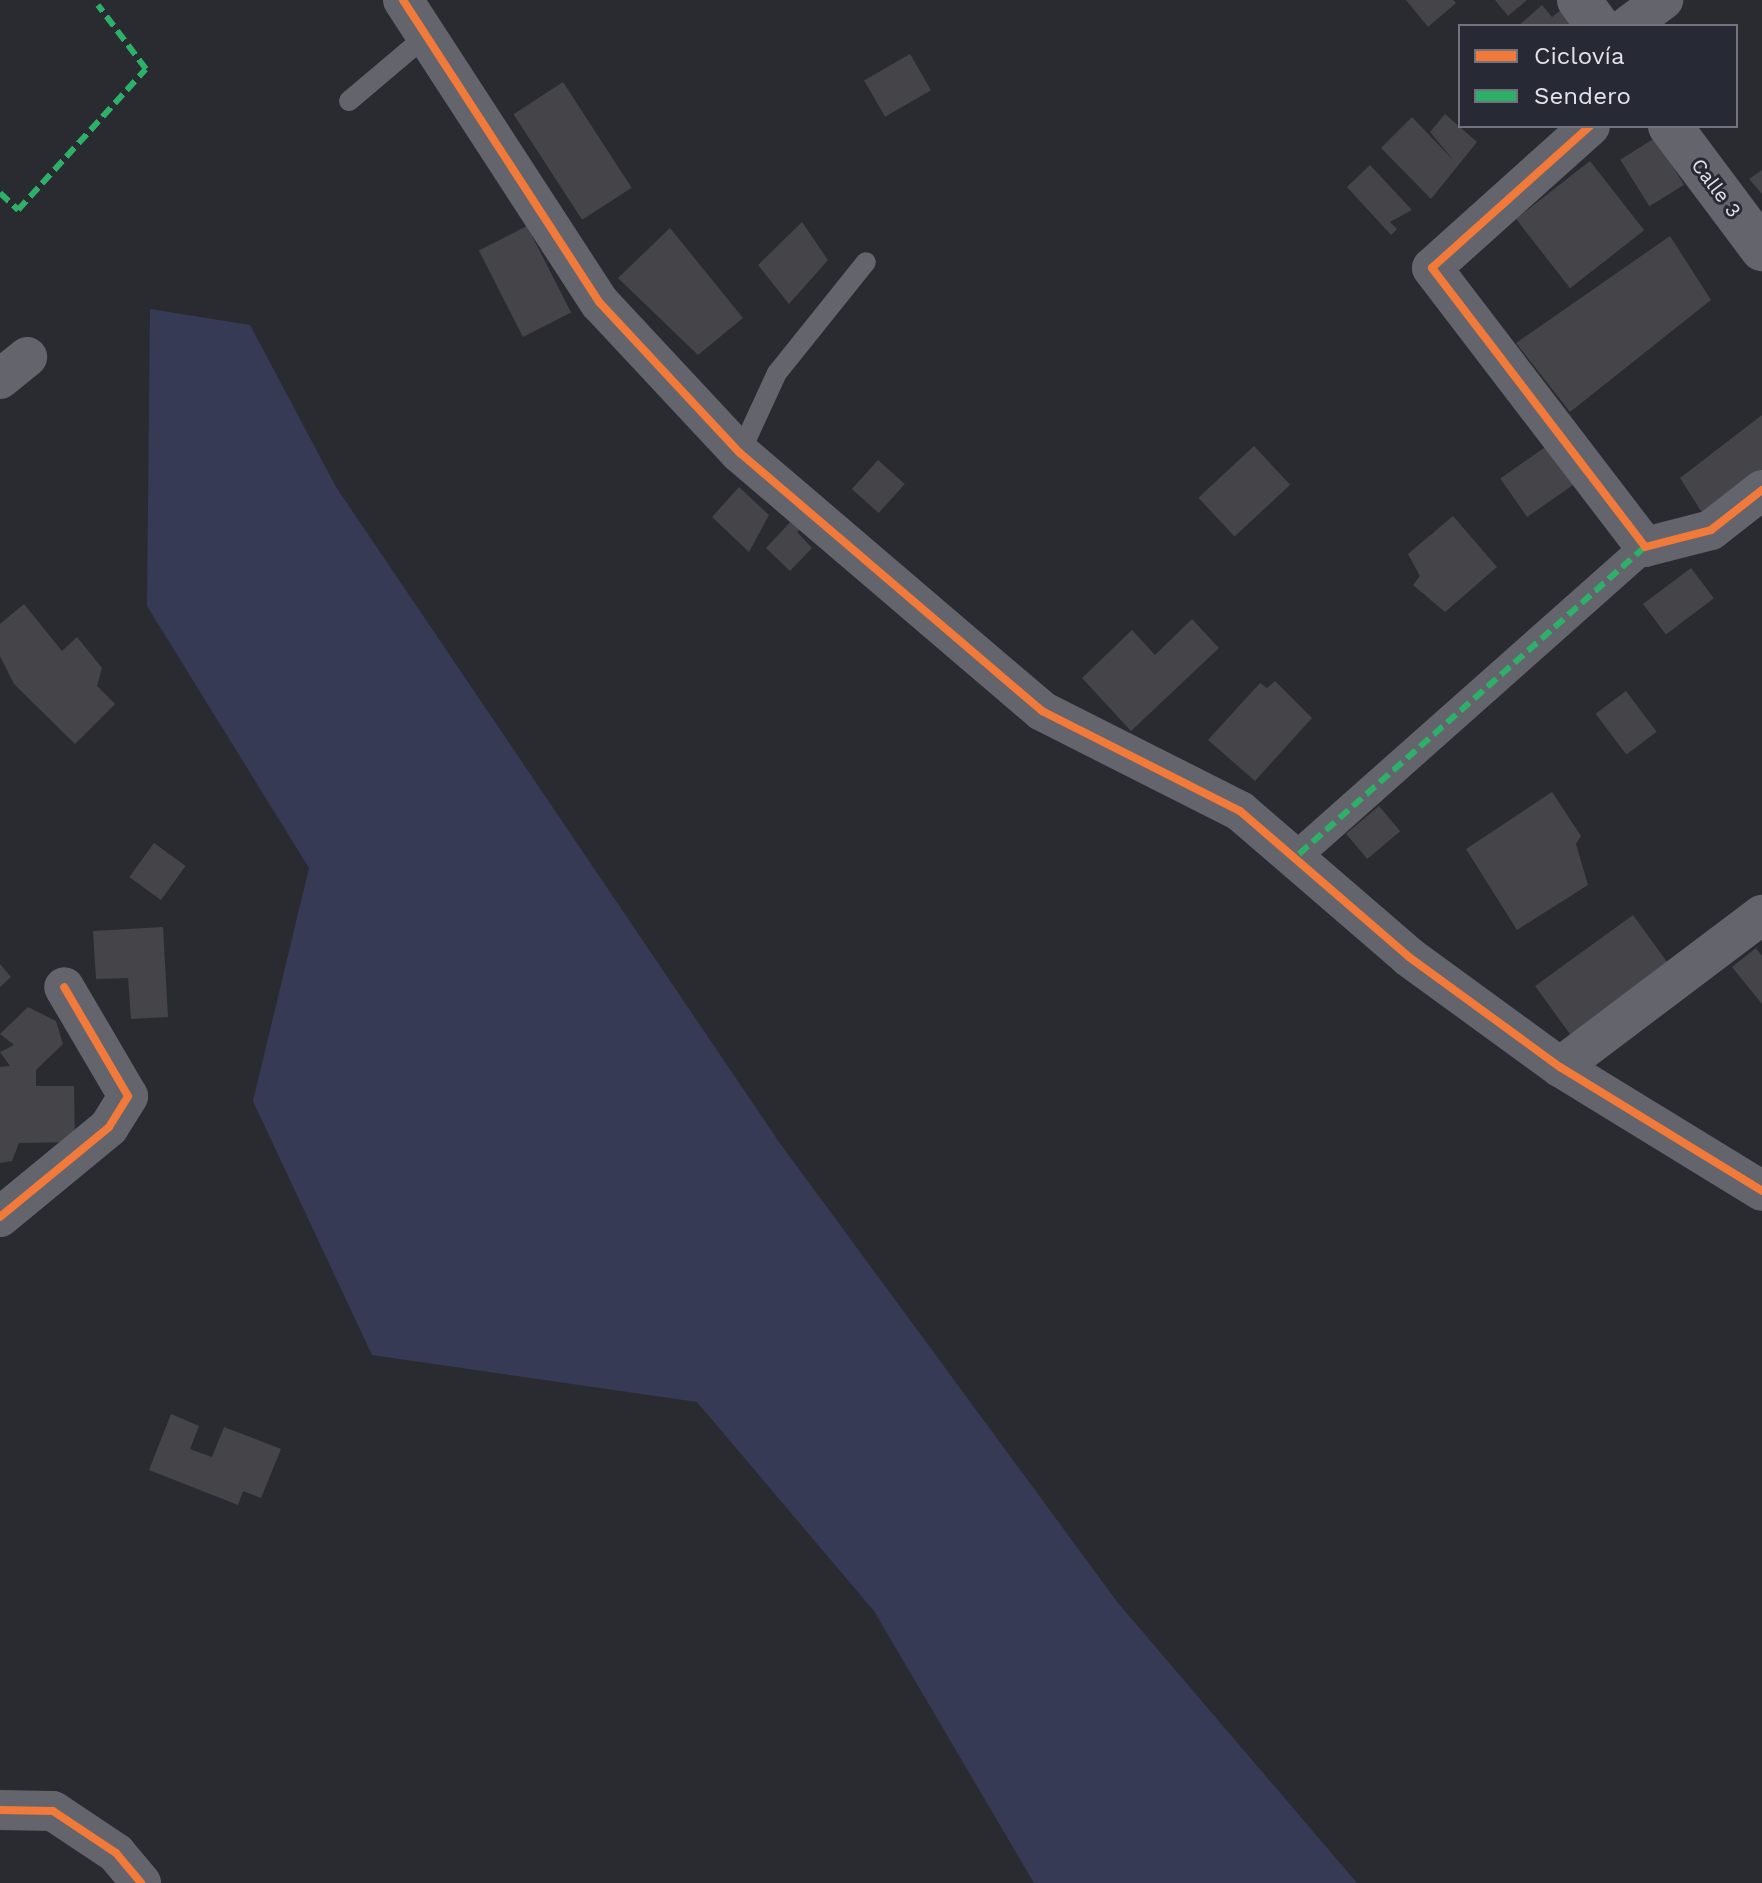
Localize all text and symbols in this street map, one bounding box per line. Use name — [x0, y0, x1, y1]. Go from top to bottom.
legend — [1458, 24, 1738, 128]
text: Ciclovía — [1534, 42, 1624, 70]
text: Sendero — [1534, 82, 1631, 110]
street label: Calle 3 — [1686, 154, 1746, 222]

